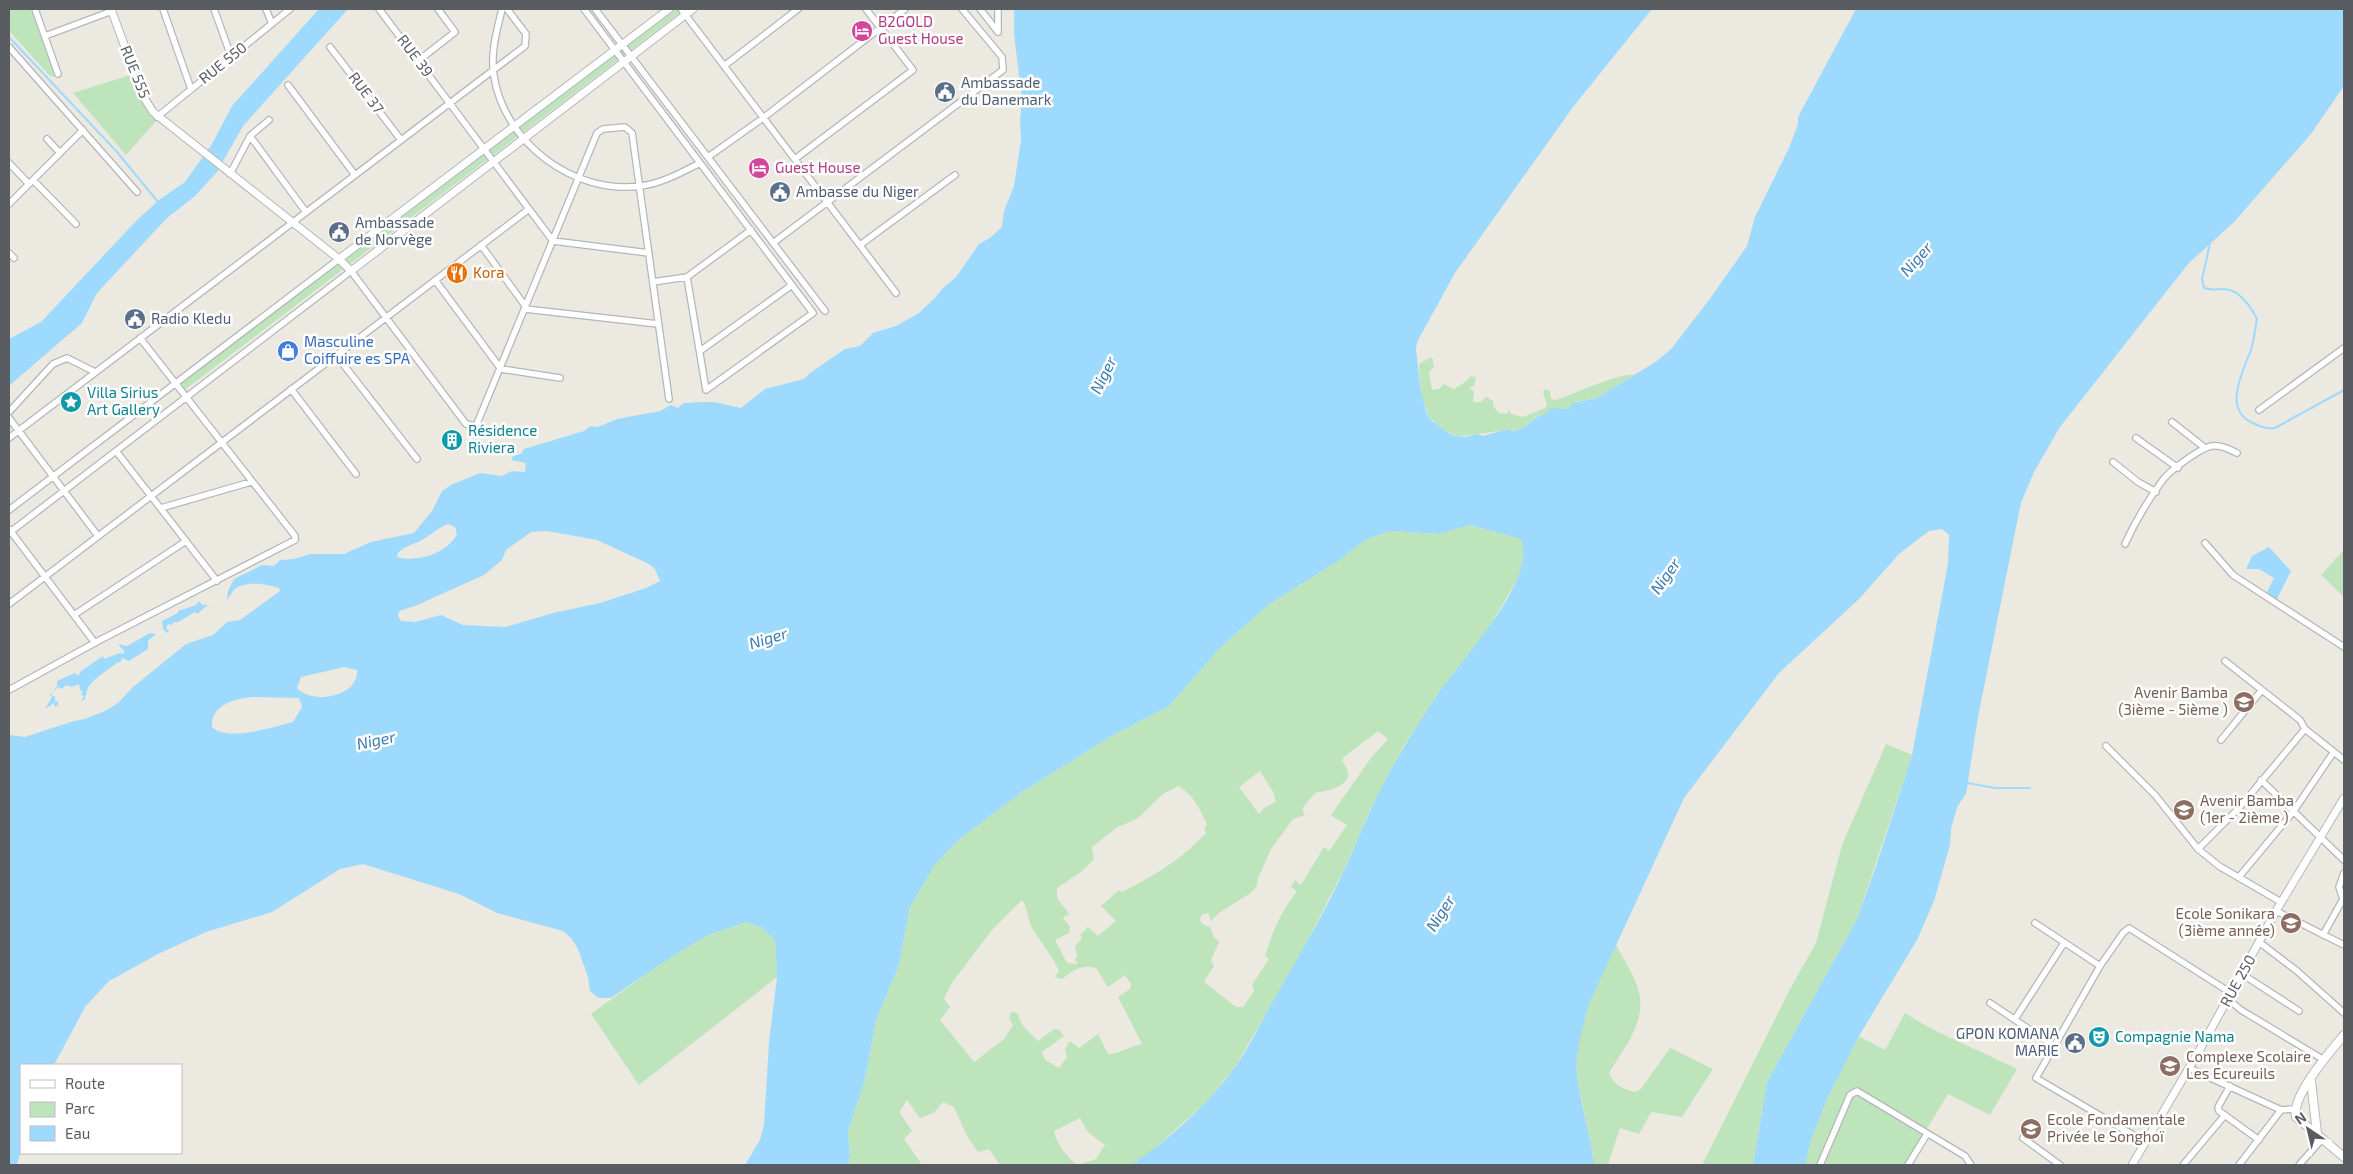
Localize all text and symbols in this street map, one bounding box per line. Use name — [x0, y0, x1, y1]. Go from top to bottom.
place label: B2GOLD Guest House — [878, 12, 963, 47]
hotel icon: B2GOLD Guest House — [850, 19, 874, 43]
street label: RUE 39 — [394, 31, 437, 80]
street label: RUE 550 — [195, 38, 250, 87]
street label: RUE 555 — [117, 43, 155, 101]
street label: RUE 37 — [345, 68, 388, 117]
place label: Ambassade du Danemark — [961, 73, 1052, 108]
public building icon: Ambassade du Danemark — [933, 80, 957, 104]
hotel icon: Guest House — [747, 156, 771, 180]
place label: Guest House — [775, 158, 860, 176]
public building icon: Ambasse du Niger — [768, 180, 792, 204]
place label: Ambasse du Niger — [796, 182, 919, 200]
place label: Ambassade de Norvège — [355, 213, 434, 248]
public building icon: Ambassade de Norvège — [327, 220, 351, 244]
water label: Niger — [1896, 237, 1936, 280]
restaurant icon: Kora — [445, 261, 469, 285]
place label: Kora — [473, 263, 504, 281]
public building icon: Radio Kledu — [123, 307, 147, 331]
place label: Radio Kledu — [151, 309, 231, 327]
place label: Masculine Coiffuire es SPA — [304, 332, 411, 367]
shop icon: Masculine Coiffuire es SPA — [276, 339, 300, 363]
water label: Niger — [1085, 352, 1120, 397]
place label: Villa Sirius Art Gallery — [87, 383, 160, 418]
place icon: Villa Sirius Art Gallery — [59, 390, 83, 414]
place label: Résidence Riviera — [468, 421, 537, 456]
building icon: Résidence Riviera — [440, 428, 464, 452]
water label: Niger — [1646, 554, 1684, 597]
water label: Niger — [746, 623, 790, 652]
place label: Avenir Bamba (3ième - 5ième ) — [2118, 683, 2228, 718]
school or university icon: Avenir Bamba (3ième - 5ième ) — [2232, 690, 2256, 714]
water label: Niger — [355, 726, 398, 753]
place label: Avenir Bamba (1er - 2ième ) — [2200, 791, 2294, 826]
school or university icon: Avenir Bamba (1er - 2ième ) — [2172, 798, 2196, 822]
water label: Niger — [1421, 890, 1458, 934]
place label: Ecole Sonikara (3ième année) — [2176, 904, 2275, 939]
school or university icon: Ecole Sonikara (3ième année) — [2279, 911, 2303, 935]
street label: RUE 250 — [2216, 951, 2259, 1010]
place label: GPON KOMANA MARIE — [1956, 1024, 2060, 1059]
theatre icon: Compagnie Nama — [2087, 1025, 2111, 1049]
place label: Compagnie Nama — [2115, 1027, 2235, 1045]
public building icon: GPON KOMANA MARIE — [2063, 1031, 2087, 1055]
place label: Complexe Scolaire Les Ecureuils — [2186, 1047, 2311, 1082]
school or university icon: Complexe Scolaire Les Ecureuils — [2158, 1054, 2182, 1078]
legend — [20, 1064, 182, 1154]
text: Route — [65, 1074, 105, 1092]
text: Parc — [65, 1099, 95, 1117]
north arrow — [2283, 1104, 2333, 1154]
text: N — [2291, 1108, 2309, 1128]
place label: Ecole Fondamentale Privée le Songhoï — [2047, 1110, 2185, 1145]
school or university icon: Ecole Fondamentale Privée le Songhoï — [2019, 1117, 2043, 1141]
text: Eau — [65, 1124, 90, 1142]

